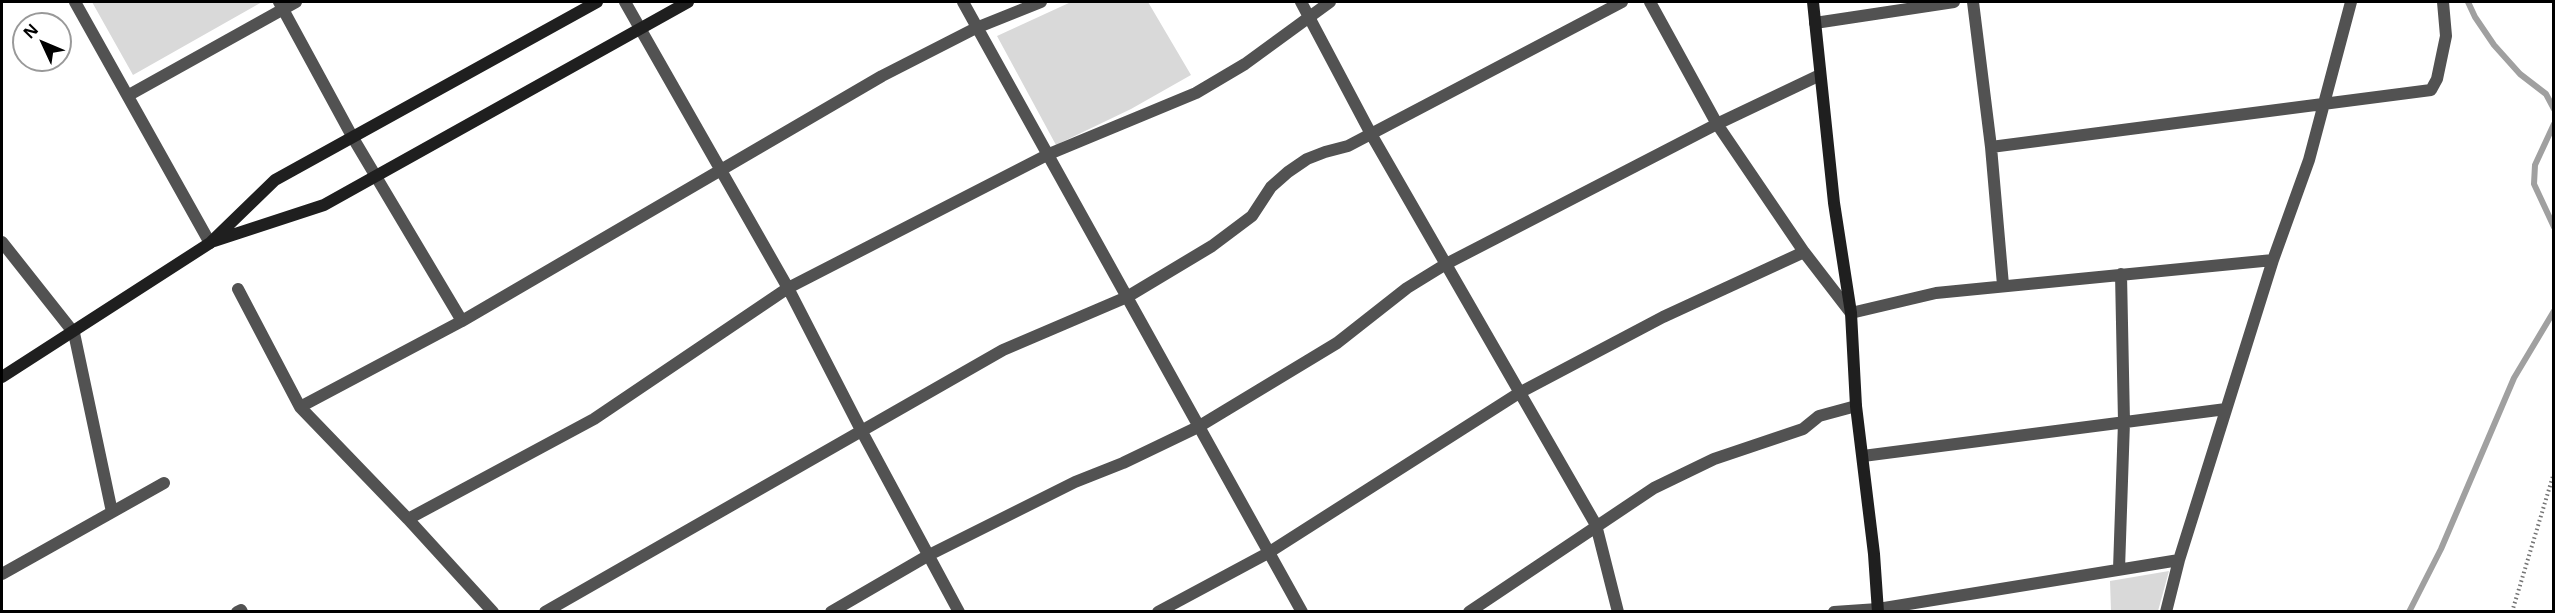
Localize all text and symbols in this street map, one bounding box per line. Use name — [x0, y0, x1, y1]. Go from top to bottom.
north arrow — [12, 12, 72, 72]
text: N — [18, 19, 43, 43]

